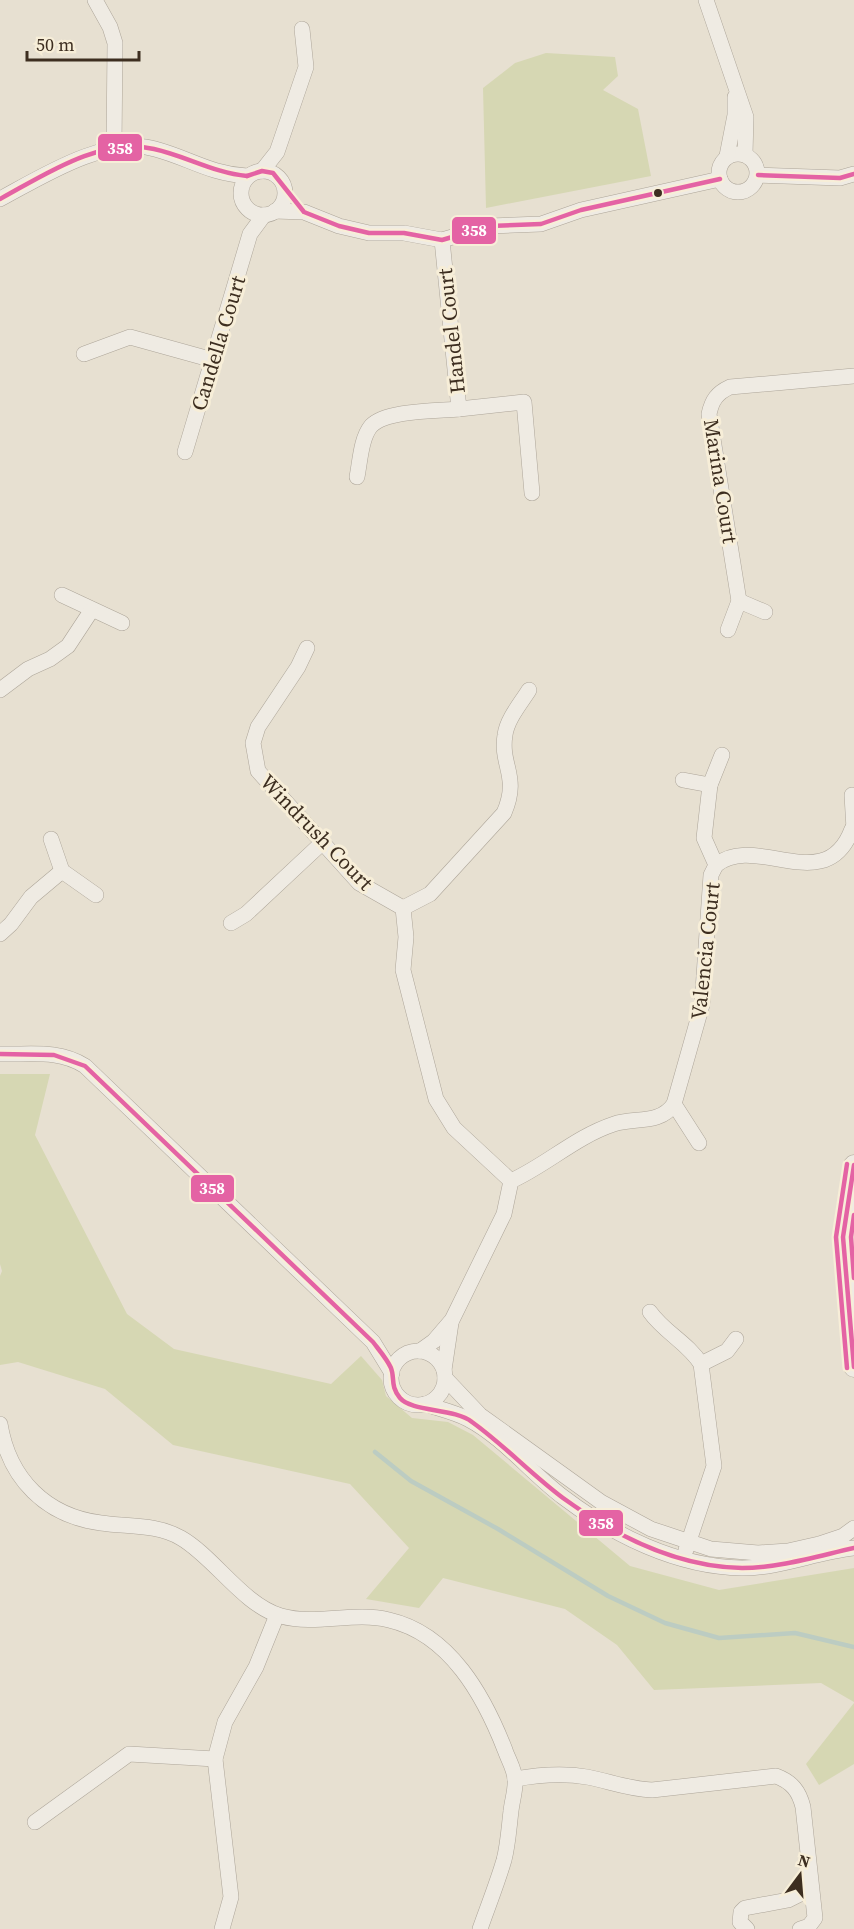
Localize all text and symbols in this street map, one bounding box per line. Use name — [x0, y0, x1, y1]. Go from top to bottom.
scale bar — [27, 24, 140, 62]
text: 50 m — [36, 32, 74, 57]
line badge: 358 — [97, 133, 143, 162]
text: 358 — [107, 137, 133, 159]
unlabelled marker — [652, 187, 664, 199]
line badge: 358 — [451, 216, 497, 245]
text: 358 — [461, 219, 487, 241]
street label: Handel Court — [430, 267, 472, 395]
street label: Candella Court — [184, 272, 252, 414]
street label: Marina Court — [697, 417, 745, 545]
street label: Windrush Court — [254, 768, 380, 897]
street label: Valencia Court — [683, 881, 727, 1021]
line badge: 358 — [190, 1174, 235, 1203]
text: 358 — [199, 1177, 225, 1199]
line badge: 358 — [578, 1509, 624, 1537]
text: 358 — [588, 1512, 614, 1534]
north arrow — [770, 1845, 830, 1905]
text: N — [796, 1848, 813, 1873]

